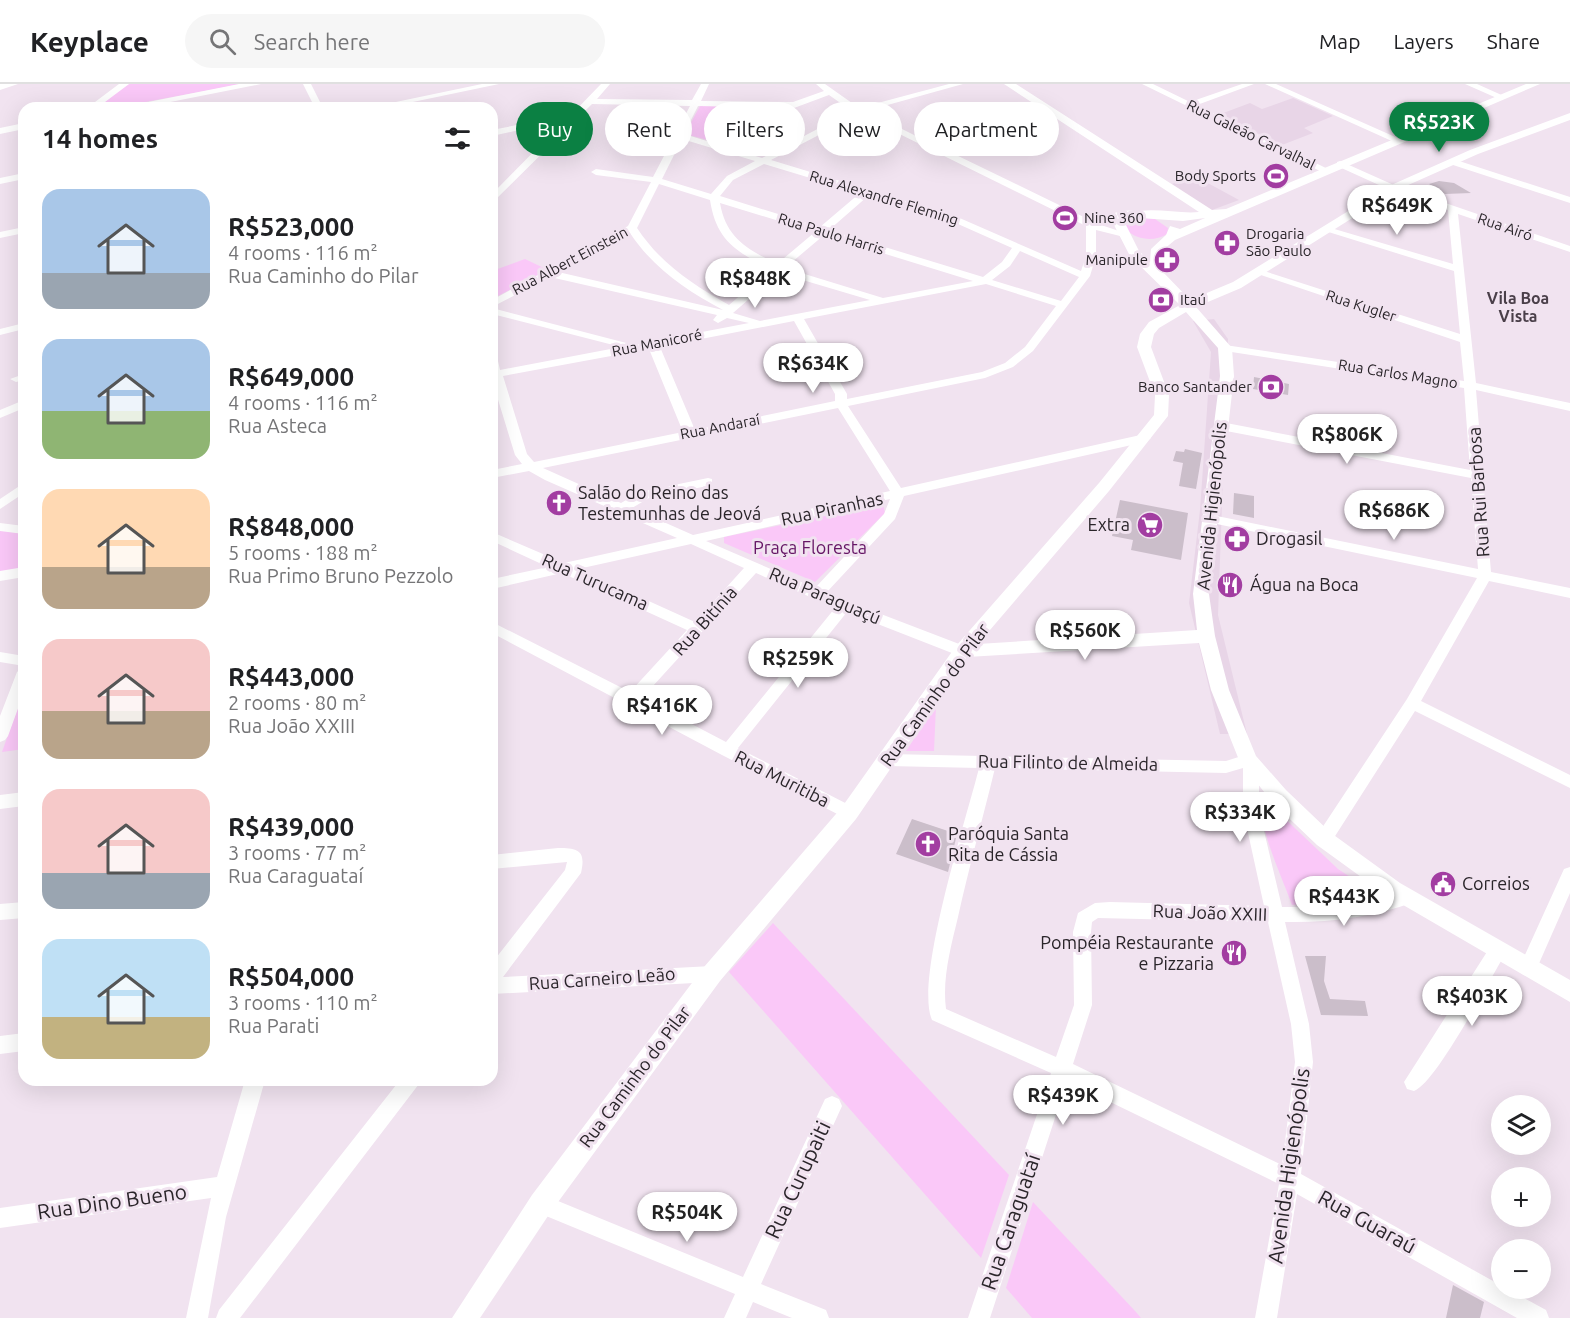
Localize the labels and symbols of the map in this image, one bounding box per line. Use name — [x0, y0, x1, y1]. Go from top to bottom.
street label: Rua Galeão Carvalhal — [1184, 96, 1318, 173]
pin: R$523K — [1390, 102, 1488, 153]
sports icon: Body Sports — [1261, 161, 1291, 191]
street label: Rua Alexandre Fleming — [808, 167, 961, 228]
place label: Body Sports — [1175, 167, 1256, 184]
pin: R$649K — [1348, 185, 1446, 236]
sports icon: Nine 360 — [1050, 203, 1080, 233]
street label: Rua Paulo Harris — [776, 209, 886, 258]
place label: Nine 360 — [1084, 209, 1144, 226]
street label: Rua Airó — [1475, 209, 1535, 244]
street label: Rua Albert Einstein — [509, 223, 630, 298]
place label: Drogaria São Paulo — [1246, 225, 1312, 259]
pharmacy icon: Drogaria São Paulo — [1212, 228, 1242, 258]
pharmacy icon: Manipule — [1152, 245, 1182, 275]
place label: Manipule — [1085, 251, 1148, 268]
pin: R$848K — [706, 258, 804, 309]
bank icon: Itaú — [1146, 285, 1176, 315]
street label: Rua Kugler — [1324, 286, 1399, 325]
district label: Vila Boa Vista — [1487, 289, 1549, 325]
place label: Itaú — [1180, 291, 1206, 308]
street label: Rua Manicoré — [610, 325, 704, 360]
pin: R$634K — [764, 343, 862, 394]
street label: Rua Carlos Magno — [1337, 356, 1459, 391]
bank icon: Banco Santander — [1256, 372, 1286, 402]
place label: Banco Santander — [1138, 378, 1252, 395]
street label: Rua Andaraí — [679, 410, 762, 443]
pin: R$806K — [1298, 414, 1396, 465]
street label: Avenida Higienópolis — [1192, 421, 1230, 591]
street label: Rua Rui Barbosa — [1463, 426, 1493, 558]
place label: Salão do Reino das Testemunhas de Jeová — [578, 482, 761, 523]
street label: Rua Piranhas — [779, 487, 885, 529]
church icon: Salão do Reino das Testemunhas de Jeová — [544, 488, 574, 518]
pin: R$686K — [1345, 490, 1443, 541]
supermarket icon: Extra — [1135, 510, 1165, 540]
place label: Extra — [1088, 514, 1130, 534]
pharmacy icon: Drogasil — [1222, 524, 1252, 554]
place label: Drogasil — [1256, 528, 1323, 548]
park label: Praça Floresta — [753, 537, 867, 557]
street label: Rua Turucama — [539, 549, 652, 613]
street label: Rua Paraguaçú — [767, 563, 884, 628]
restaurant icon: Água na Boca — [1215, 570, 1245, 600]
place label: Água na Boca — [1250, 573, 1359, 594]
street label: Rua Bitínia — [668, 582, 740, 659]
pin: R$560K — [1036, 610, 1134, 661]
street label: Rua Caminho do Pilar — [876, 619, 993, 770]
pin: R$259K — [749, 638, 847, 689]
pin: R$416K — [613, 685, 711, 736]
street label: Rua Muritiba — [732, 746, 833, 810]
street label: Rua Filinto de Almeida — [978, 750, 1158, 774]
pin: R$334K — [1191, 792, 1289, 843]
place label: Paróquia Santa Rita de Cássia — [948, 823, 1069, 864]
church icon: Paróquia Santa Rita de Cássia — [913, 829, 943, 859]
public building icon: Correios — [1428, 869, 1458, 899]
place label: Correios — [1462, 873, 1530, 893]
pin: R$443K — [1295, 876, 1393, 927]
street label: Rua João XXIII — [1152, 900, 1268, 924]
place label: Pompéia Restaurante e Pizzaria — [1040, 932, 1214, 973]
restaurant icon: Pompéia Restaurante e Pizzaria — [1219, 938, 1249, 968]
street label: Rua Carneiro Leão — [528, 963, 676, 993]
pin: R$403K — [1423, 976, 1521, 1027]
street label: Rua Caminho do Pilar — [575, 1002, 694, 1151]
street label: Avenida Higienópolis — [1262, 1067, 1314, 1265]
pin: R$439K — [1014, 1075, 1112, 1126]
street label: Rua Curupaiti — [759, 1117, 835, 1242]
street label: Rua Caraguataí — [976, 1150, 1045, 1293]
street label: Rua Dino Bueno — [35, 1179, 188, 1223]
street label: Rua Guaraú — [1314, 1184, 1421, 1258]
pin: R$504K — [638, 1192, 736, 1243]

